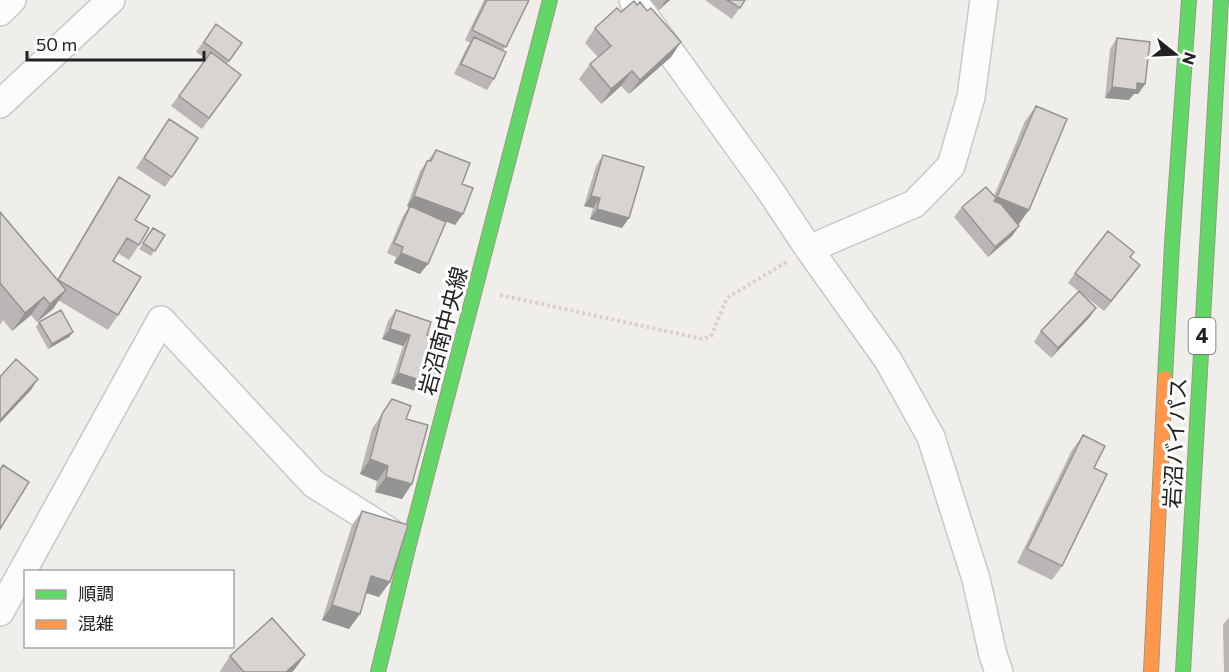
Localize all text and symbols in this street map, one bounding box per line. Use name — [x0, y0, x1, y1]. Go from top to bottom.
scale bar — [27, 24, 204, 62]
north arrow — [1145, 24, 1205, 84]
text: 50 m — [36, 33, 77, 55]
text: N — [1179, 50, 1201, 67]
street label: 岩沼南中央線 — [412, 264, 473, 398]
road number: 4 — [1188, 318, 1216, 354]
street label: 岩沼バイパス — [1158, 377, 1191, 509]
legend — [24, 570, 234, 648]
text: 順調 — [78, 582, 114, 604]
text: 混雑 — [78, 612, 114, 634]

